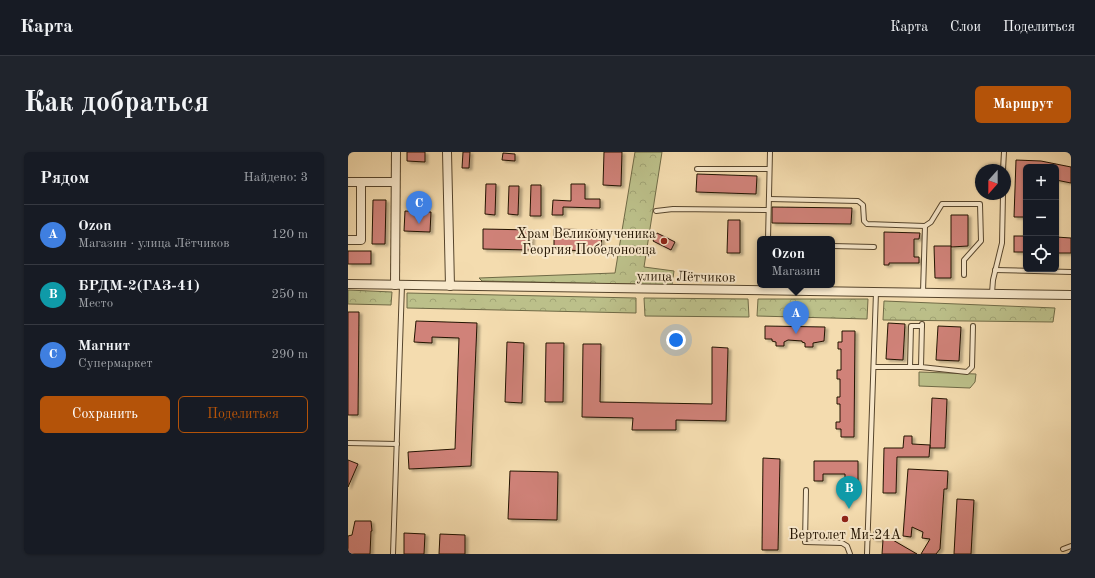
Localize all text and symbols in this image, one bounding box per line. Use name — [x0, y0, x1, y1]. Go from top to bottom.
text: Карта — [20, 18, 73, 37]
text: Карта — [890, 20, 928, 34]
text: Слои — [950, 20, 981, 34]
text: Поделиться — [1003, 20, 1075, 34]
button: Маршрут — [975, 86, 1071, 123]
text: Как добраться — [24, 90, 209, 118]
north arrow — [975, 164, 1011, 200]
map controls — [1023, 164, 1059, 272]
button: + — [1023, 164, 1059, 200]
text: Рядом — [40, 170, 89, 187]
text: Найдено: 3 — [244, 171, 308, 184]
pin: C — [406, 191, 432, 224]
button: − — [1023, 200, 1059, 236]
text: Ozon — [78, 219, 111, 234]
place label: Храм Великомученика Георгия Победоносца — [517, 227, 656, 257]
text: A — [48, 228, 58, 241]
text: 120 m — [271, 228, 308, 241]
marker: Храм Великомученика Георгия Победоносца — [659, 236, 669, 246]
popup — [757, 236, 835, 288]
button: locate — [1023, 236, 1059, 272]
text: Магазин · улица Лётчиков — [78, 237, 230, 250]
text: Ozon — [772, 247, 805, 262]
text: Магазин — [772, 265, 820, 278]
street label: улица Лётчиков — [636, 269, 736, 285]
text: БРДМ-2(ГАЗ-41) — [78, 279, 200, 294]
text: B — [48, 288, 58, 301]
text: 250 m — [271, 288, 308, 301]
text: Место — [78, 297, 113, 310]
pin: A — [783, 301, 809, 334]
your location — [666, 330, 686, 350]
text: Магнит — [78, 339, 130, 354]
text: C — [49, 348, 57, 361]
text: 290 m — [271, 348, 308, 361]
text: Супермаркет — [78, 357, 153, 370]
button: Сохранить — [40, 396, 170, 433]
button: Поделиться — [178, 396, 308, 433]
pin: B — [836, 476, 862, 509]
marker: Вертолет Ми-24А — [840, 514, 850, 524]
place label: Вертолет Ми-24А — [789, 528, 901, 542]

